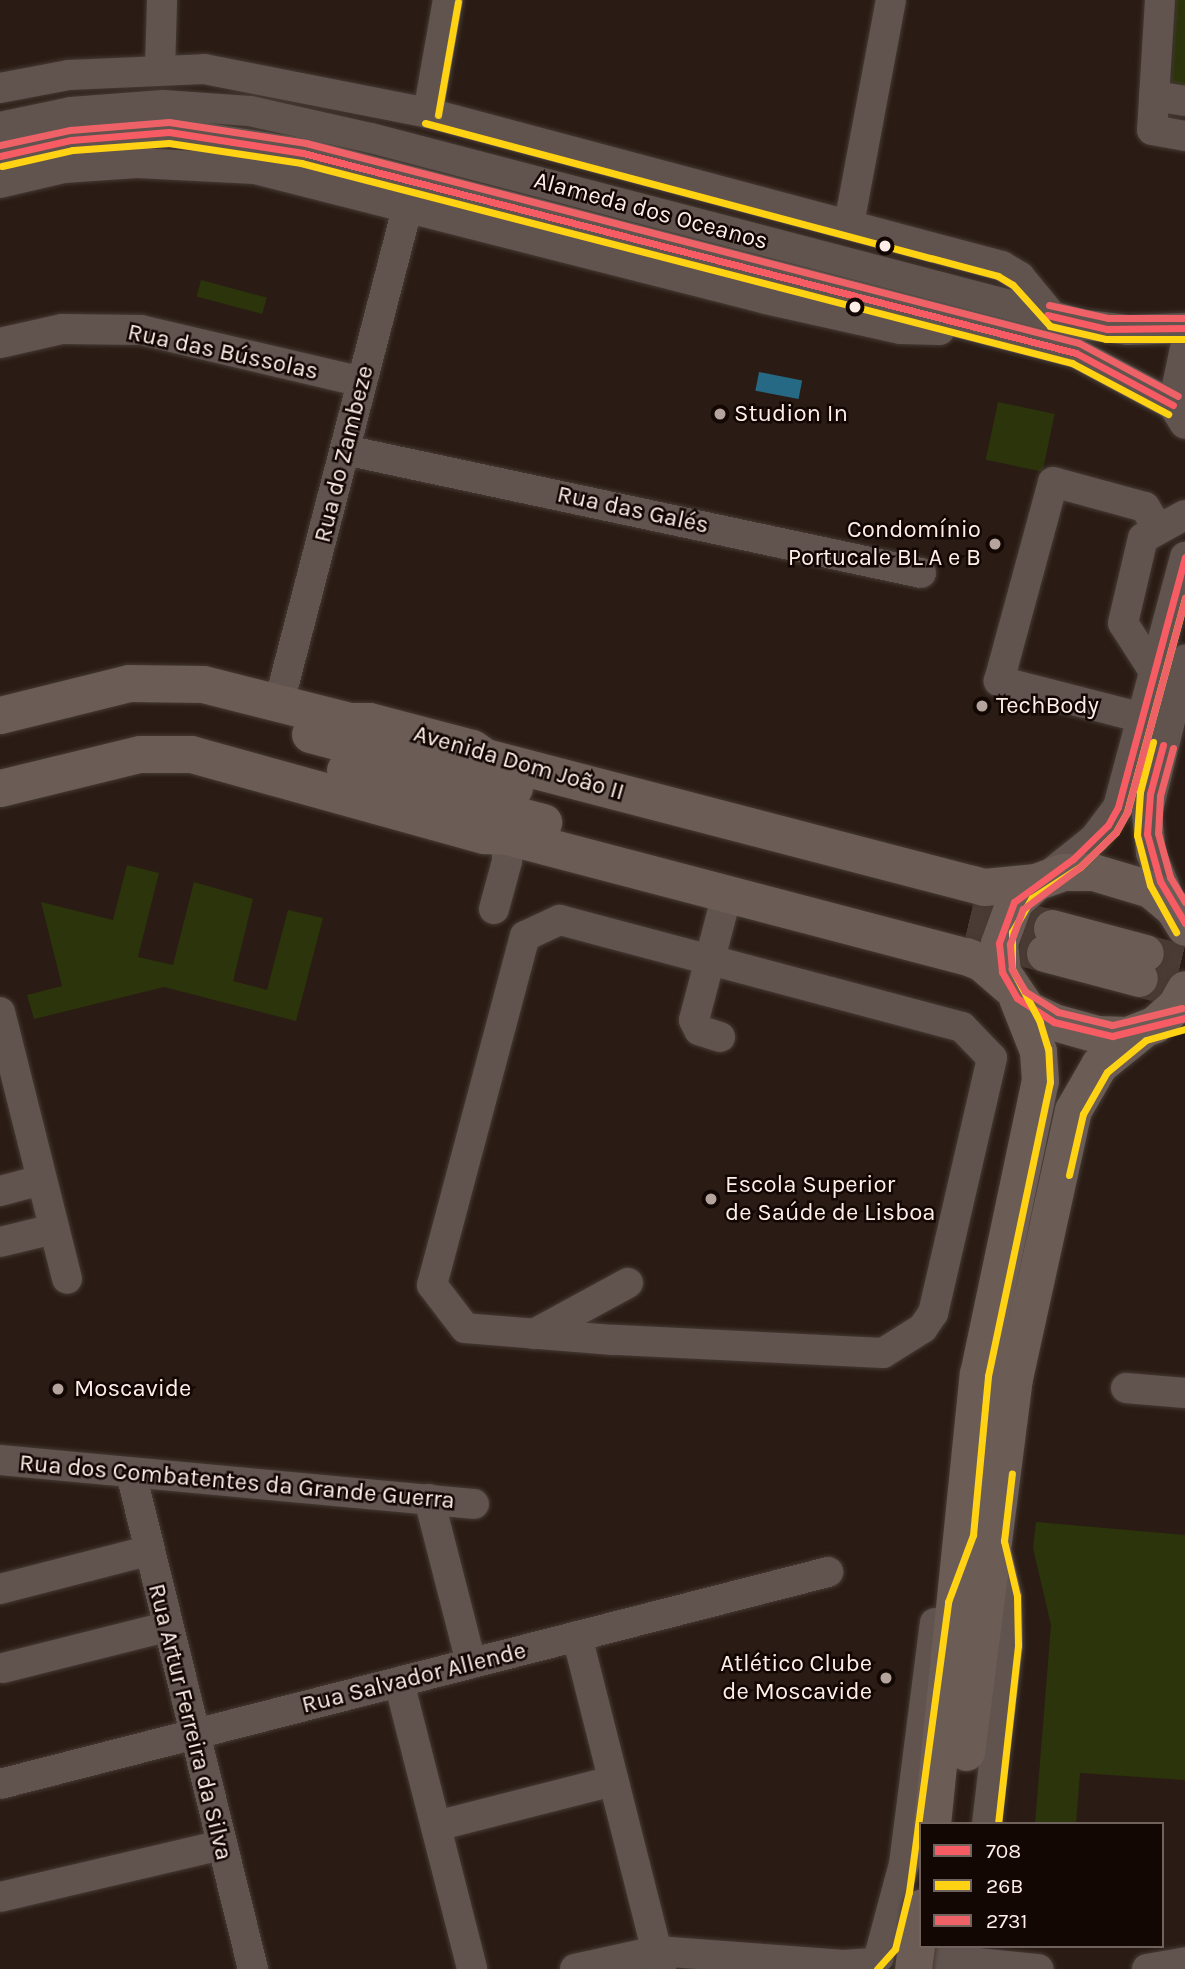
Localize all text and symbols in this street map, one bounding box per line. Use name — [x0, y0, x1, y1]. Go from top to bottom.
street label: Alameda dos Oceanos — [531, 166, 771, 256]
unlabelled marker — [878, 239, 892, 253]
unlabelled marker — [848, 300, 862, 314]
street label: Rua das Bússolas — [125, 318, 321, 386]
street label: Rua do Zambeze — [308, 363, 380, 545]
place label: Studion In — [734, 400, 848, 428]
marker: Studion In — [712, 406, 728, 422]
street label: Rua das Galés — [555, 480, 711, 540]
place label: Condomínio Portucale BL A e B — [788, 516, 981, 572]
marker: Condomínio Portucale BL A e B — [987, 536, 1003, 552]
place label: TechBody — [996, 692, 1099, 720]
marker: TechBody — [974, 698, 990, 714]
street label: Avenida Dom João II — [410, 719, 628, 807]
place label: Escola Superior de Saúde de Lisboa — [725, 1171, 936, 1227]
marker: Escola Superior de Saúde de Lisboa — [703, 1191, 719, 1207]
place label: Moscavide — [74, 1375, 191, 1403]
marker: Moscavide — [48, 1379, 68, 1399]
street label: Rua dos Combatentes da Grande Guerra — [18, 1449, 456, 1515]
street label: Rua Artur Ferreira da Silva — [142, 1581, 238, 1863]
street label: Rua Salvador Allende — [299, 1636, 529, 1720]
place label: Atlético Clube de Moscavide — [720, 1650, 872, 1706]
marker: Atlético Clube de Moscavide — [878, 1670, 894, 1686]
legend — [919, 1822, 1164, 1948]
text: 708 — [986, 1839, 1021, 1863]
text: 26B — [986, 1874, 1023, 1898]
text: 2731 — [986, 1909, 1027, 1933]

